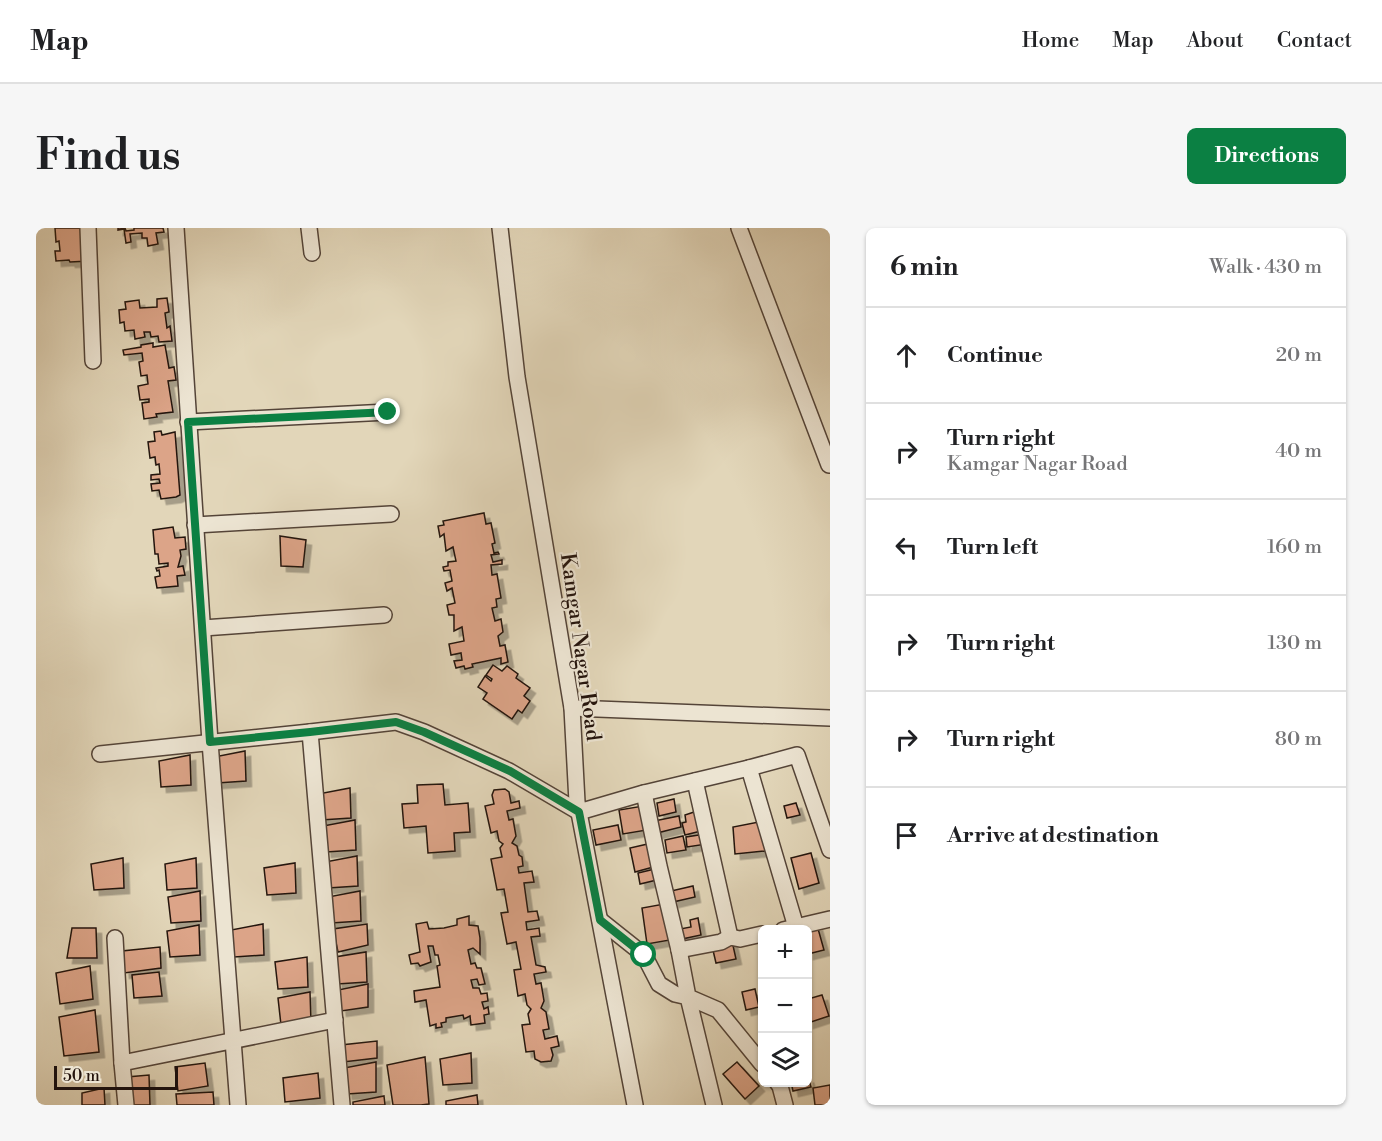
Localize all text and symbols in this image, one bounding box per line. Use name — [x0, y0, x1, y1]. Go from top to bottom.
text: Map — [30, 24, 89, 59]
text: Home — [1022, 28, 1079, 54]
text: Map — [1112, 28, 1154, 54]
text: About — [1187, 28, 1244, 54]
text: Contact — [1277, 28, 1352, 54]
button: Directions — [1187, 128, 1346, 184]
text: Find us — [36, 130, 180, 183]
text: 6 min — [890, 251, 958, 283]
text: Walk · 430 m — [1209, 255, 1322, 280]
icon: ahead — [890, 339, 923, 372]
text: Continue — [947, 342, 1043, 369]
text: 20 m — [1276, 343, 1322, 368]
route end — [374, 398, 400, 424]
text: Turn right — [947, 425, 1055, 452]
icon: right — [890, 435, 923, 468]
text: 40 m — [1275, 439, 1322, 464]
text: Kamgar Nagar Road — [947, 452, 1128, 477]
icon: left — [890, 531, 923, 564]
text: Turn left — [947, 534, 1038, 561]
text: 160 m — [1267, 535, 1322, 560]
street label: Kamgar Nagar Road — [554, 551, 606, 743]
icon: right — [890, 627, 923, 660]
text: Turn right — [947, 630, 1055, 657]
text: 130 m — [1267, 631, 1322, 656]
icon: right — [890, 723, 923, 756]
text: Turn right — [947, 726, 1055, 753]
text: 80 m — [1275, 727, 1322, 752]
icon: arrive — [890, 819, 923, 852]
text: Arrive at destination — [947, 822, 1159, 849]
map controls — [758, 925, 812, 1087]
button: + — [758, 925, 812, 979]
route start — [630, 941, 656, 967]
button: − — [758, 979, 812, 1033]
button: layers — [758, 1033, 812, 1087]
scale bar — [54, 1063, 178, 1090]
text: 50 m — [63, 1066, 100, 1086]

